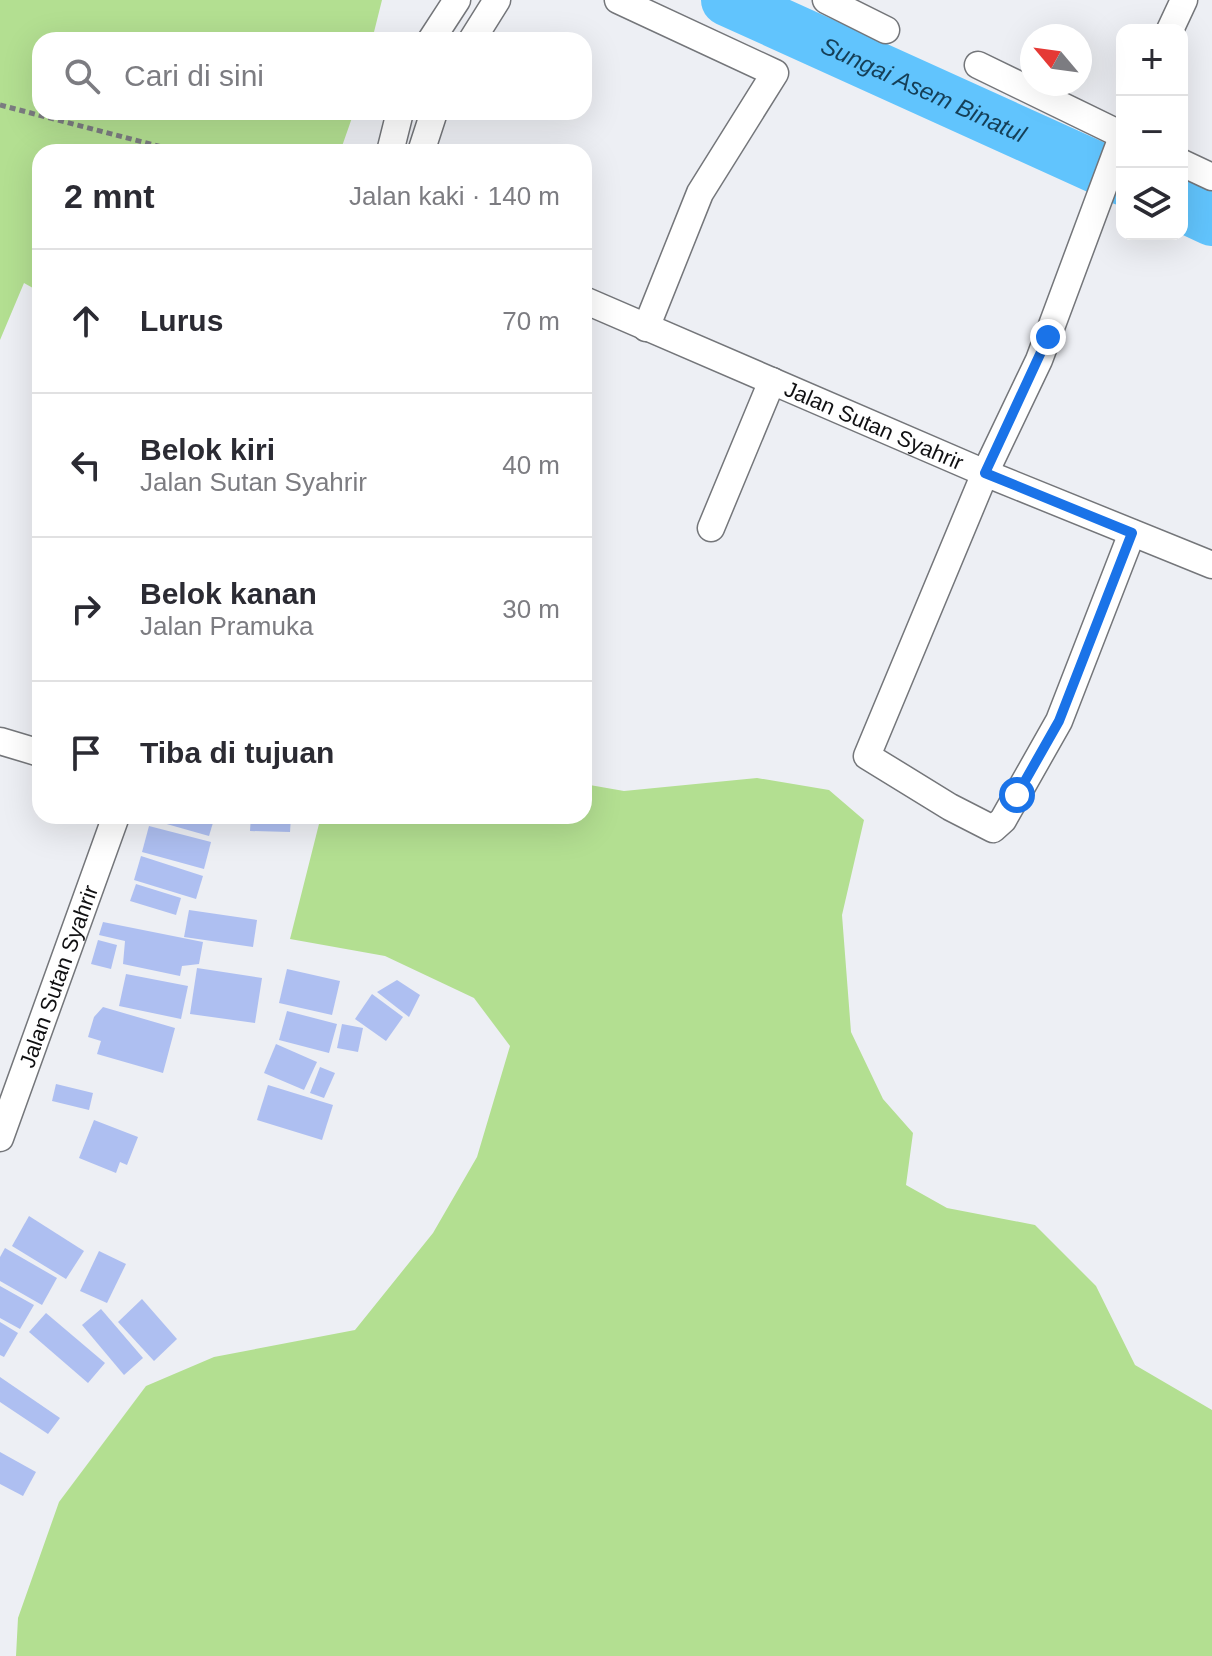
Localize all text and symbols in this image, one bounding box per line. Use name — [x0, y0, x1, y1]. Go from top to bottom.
north arrow — [1020, 24, 1092, 96]
map controls — [1116, 24, 1188, 240]
button: + — [1116, 24, 1188, 96]
water label: Sungai Asem Binatul — [817, 31, 1031, 148]
search box — [32, 32, 592, 120]
icon: search — [60, 54, 104, 98]
text: Cari di sini — [124, 59, 264, 92]
button: − — [1116, 96, 1188, 168]
button: layers — [1116, 168, 1188, 240]
text: 2 mnt — [64, 177, 155, 215]
text: Jalan kaki · 140 m — [349, 181, 560, 211]
icon: ahead — [64, 299, 108, 343]
text: Lurus — [140, 304, 223, 337]
text: 70 m — [502, 306, 560, 336]
route end — [1030, 319, 1066, 355]
street label: Jalan Sutan Syahrir — [781, 376, 967, 475]
text: Belok kiri — [140, 433, 275, 466]
icon: left — [64, 443, 108, 487]
text: 40 m — [502, 450, 560, 480]
text: Jalan Sutan Syahrir — [140, 467, 367, 497]
text: Belok kanan — [140, 577, 317, 610]
icon: right — [64, 587, 108, 631]
text: 30 m — [502, 594, 560, 624]
text: Jalan Pramuka — [140, 611, 313, 641]
icon: arrive — [64, 731, 108, 775]
text: Tiba di tujuan — [140, 736, 334, 769]
route start — [999, 777, 1035, 813]
street label: Jalan Sutan Syahrir — [14, 882, 103, 1071]

